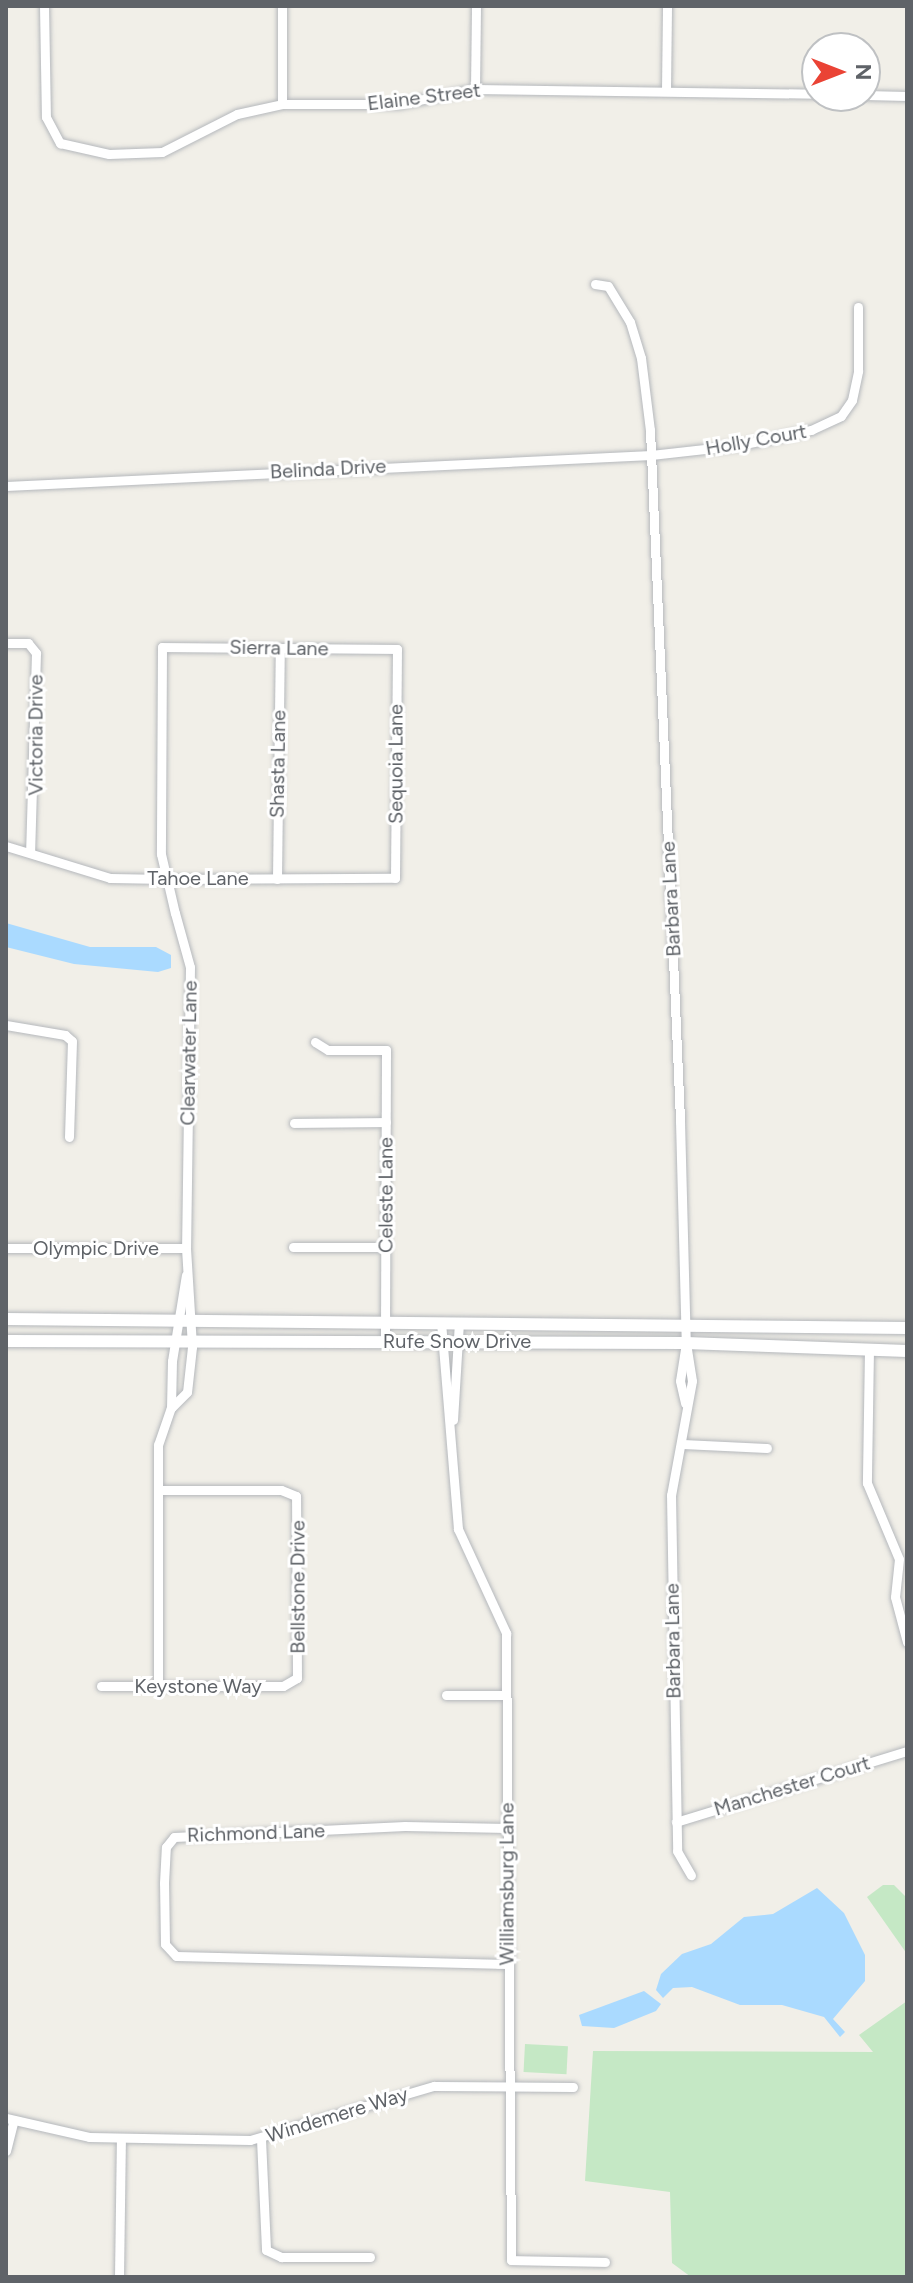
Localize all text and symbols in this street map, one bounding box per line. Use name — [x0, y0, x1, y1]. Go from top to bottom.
north arrow — [801, 32, 881, 112]
text: N — [850, 63, 877, 81]
street label: Elaine Street — [366, 78, 482, 116]
street label: Holly Court — [704, 419, 808, 461]
street label: Belinda Drive — [269, 454, 387, 484]
street label: Sierra Lane — [229, 635, 329, 661]
street label: Victoria Drive — [24, 674, 48, 796]
street label: Sequoia Lane — [384, 704, 408, 824]
street label: Shasta Lane — [265, 710, 291, 818]
street label: Barbara Lane — [656, 841, 686, 957]
street label: Tahoe Lane — [147, 866, 249, 890]
street label: Clearwater Lane — [176, 980, 202, 1126]
street label: Celeste Lane — [374, 1137, 398, 1253]
street label: Olympic Drive — [33, 1236, 159, 1260]
street label: Rufe Snow Drive — [383, 1329, 531, 1353]
street label: Bellstone Drive — [286, 1520, 310, 1654]
street label: Barbara Lane — [660, 1583, 686, 1699]
street label: Keystone Way — [134, 1674, 262, 1698]
street label: Manchester Court — [711, 1751, 873, 1821]
street label: Williamsburg Lane — [495, 1803, 519, 1965]
street label: Richmond Lane — [186, 1819, 326, 1847]
street label: Windemere Way — [263, 2082, 411, 2148]

